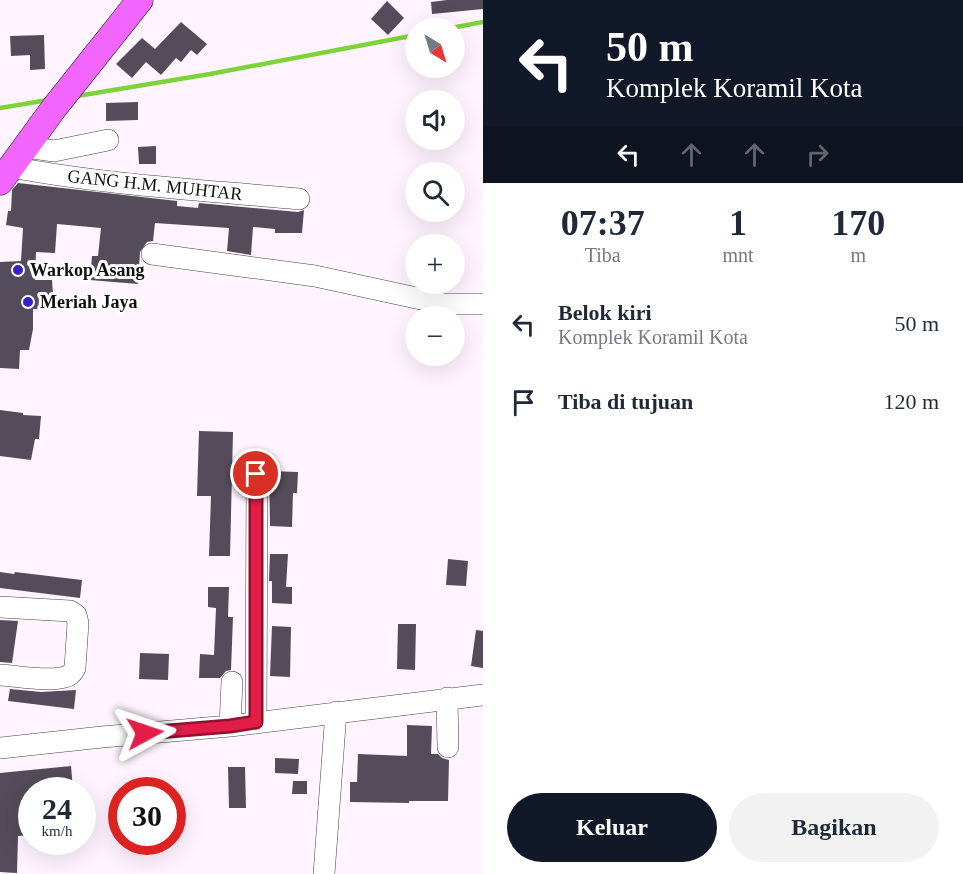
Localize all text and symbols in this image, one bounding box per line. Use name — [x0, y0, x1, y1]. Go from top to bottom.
north arrow — [405, 18, 465, 78]
map controls — [405, 18, 465, 366]
icon: left — [507, 24, 585, 102]
text: 50 m — [606, 24, 694, 70]
text: Komplek Koramil Kota — [606, 73, 862, 103]
button: sound — [405, 90, 465, 150]
icon: left — [612, 138, 645, 171]
icon: ahead — [675, 138, 708, 171]
icon: ahead — [738, 138, 771, 171]
icon: right — [801, 138, 834, 171]
button: search — [405, 162, 465, 222]
street label: GANG H.M. MUHTAR — [67, 166, 243, 204]
text: 07:37 — [561, 203, 645, 243]
text: 1 — [729, 203, 747, 243]
text: 170 — [831, 203, 885, 243]
button: + — [405, 234, 465, 294]
text: Tiba — [585, 244, 621, 266]
text: mnt — [722, 244, 754, 266]
text: m — [851, 244, 866, 266]
place label: Warkop Asang — [30, 260, 145, 280]
marker: Warkop Asang — [11, 263, 25, 277]
place label: Meriah Jaya — [40, 292, 137, 312]
marker: Meriah Jaya — [21, 295, 35, 309]
text: Belok kiri — [558, 300, 652, 325]
button: − — [405, 306, 465, 366]
icon: left — [507, 308, 540, 341]
text: 50 m — [894, 311, 939, 336]
text: Komplek Koramil Kota — [558, 326, 748, 348]
icon: arrive — [507, 386, 540, 419]
text: Tiba di tujuan — [558, 389, 693, 414]
text: 120 m — [883, 389, 939, 414]
pin — [230, 448, 281, 499]
icon: arrive — [239, 457, 272, 490]
position arrow — [113, 701, 177, 765]
speed limit sign: 30 — [108, 777, 186, 855]
text: 24 — [42, 792, 72, 825]
button: Keluar — [507, 793, 717, 862]
button: Bagikan — [729, 793, 939, 862]
text: km/h — [42, 823, 72, 839]

